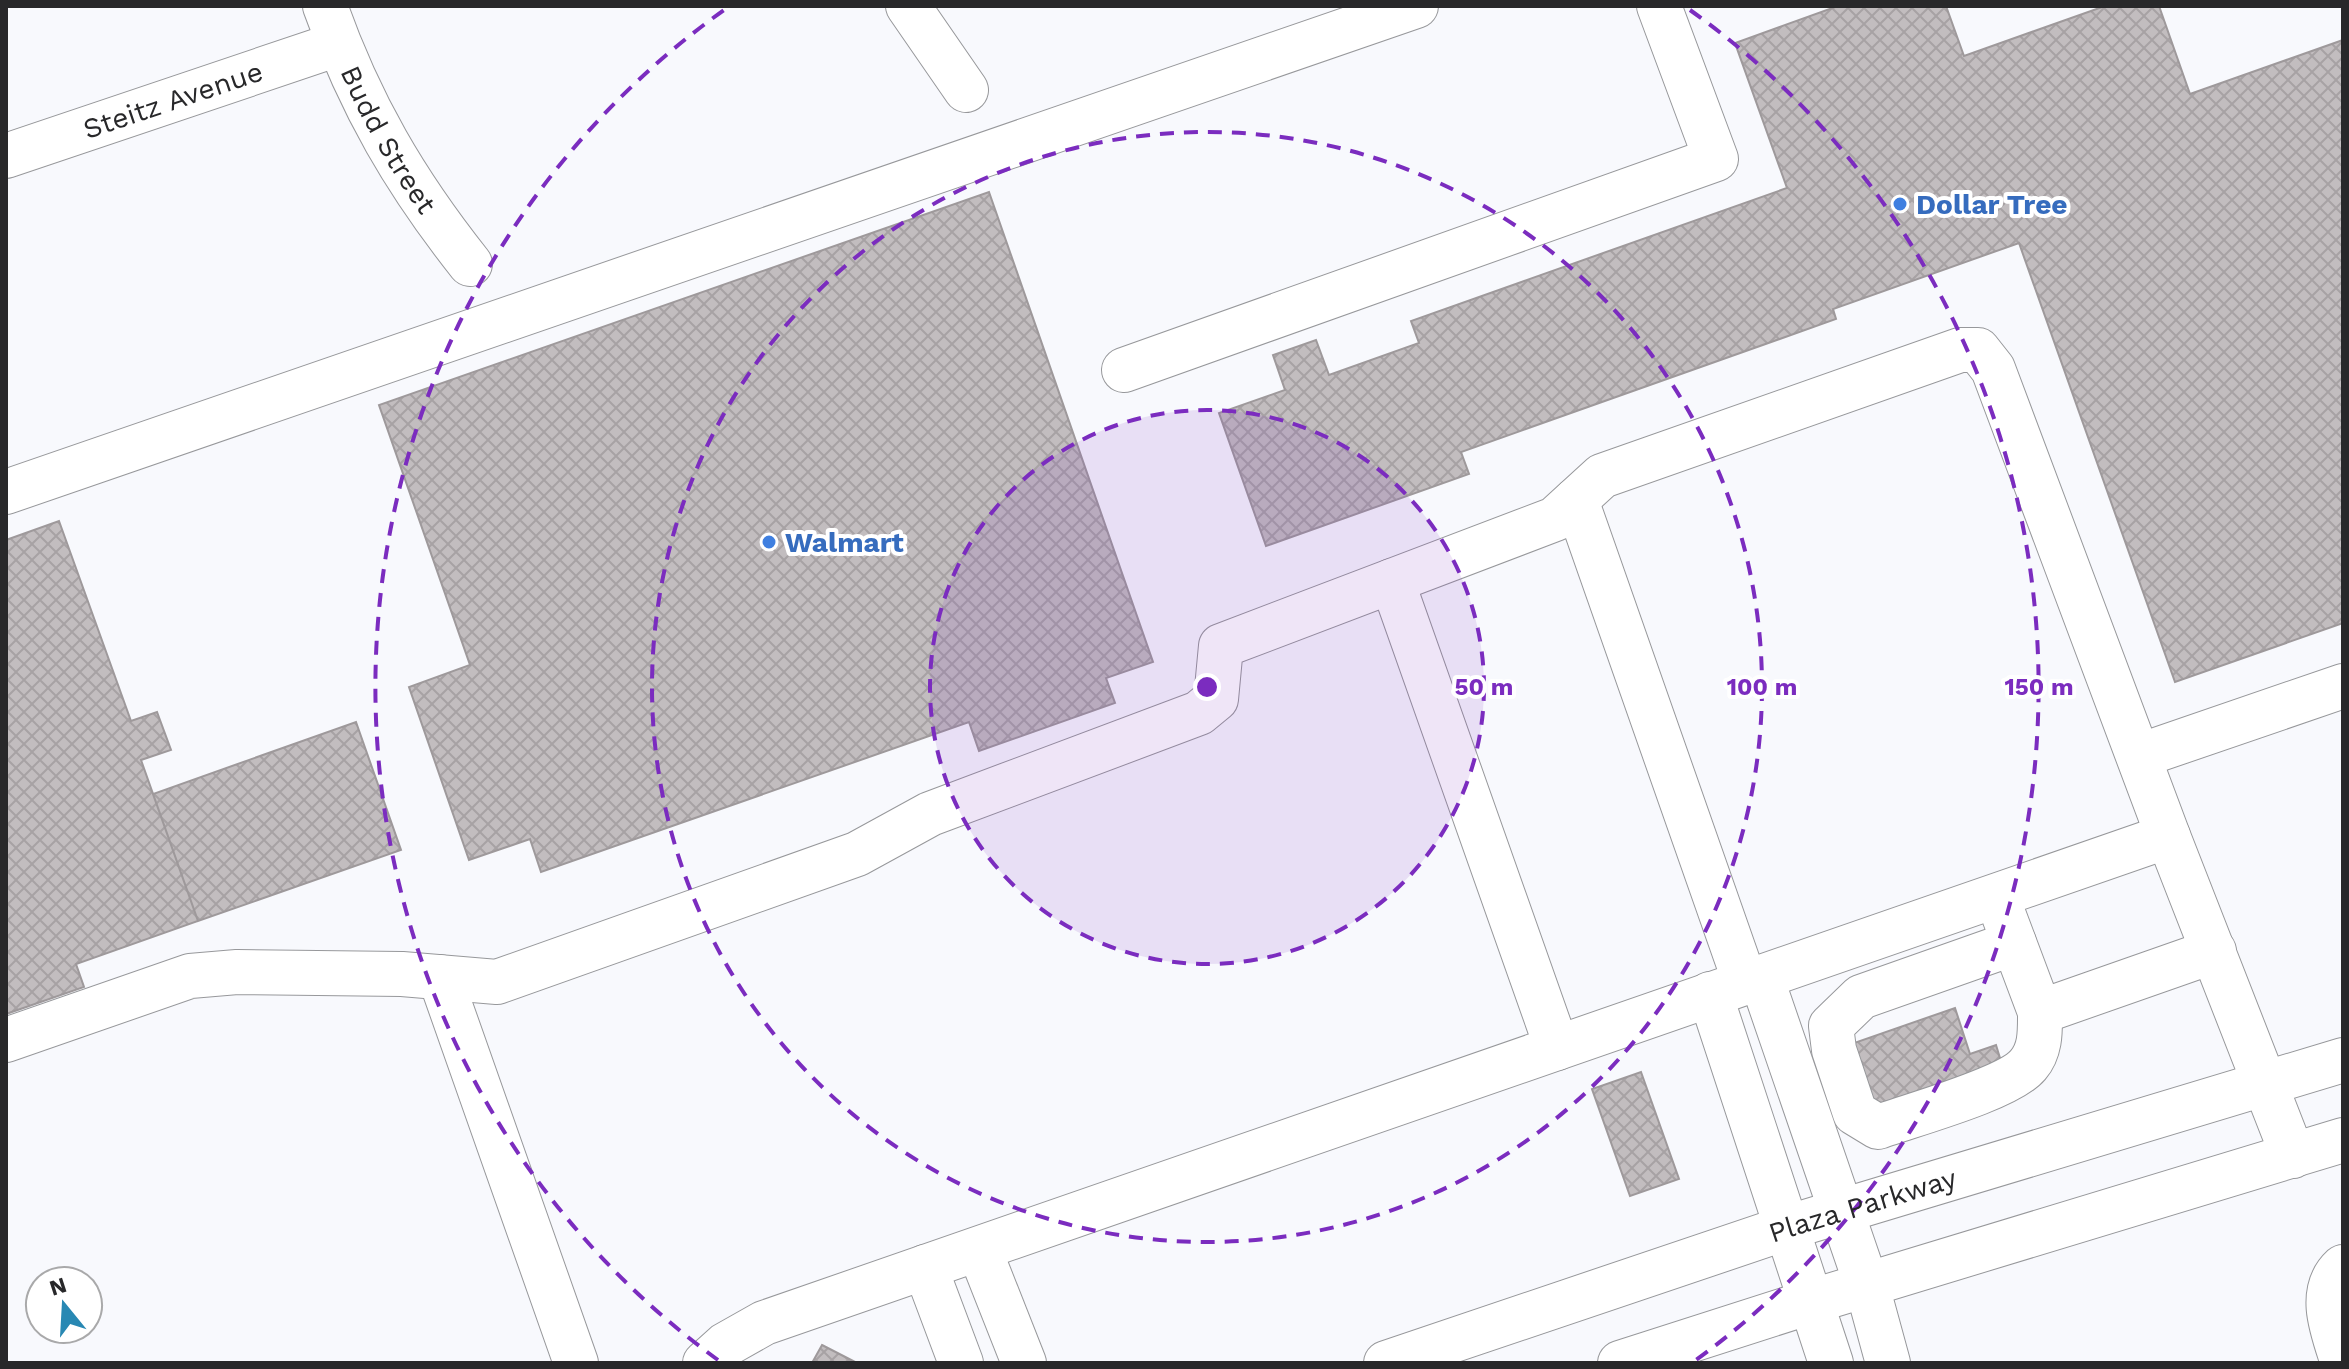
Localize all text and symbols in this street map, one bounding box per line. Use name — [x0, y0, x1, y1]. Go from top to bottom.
street label: Steitz Avenue — [79, 54, 267, 145]
street label: Budd Street — [334, 60, 444, 220]
place label: Dollar Tree — [1916, 188, 2068, 221]
marker: Dollar Tree — [1891, 195, 1909, 213]
place label: Walmart — [785, 526, 904, 559]
marker: Walmart — [760, 533, 778, 551]
centre of rings — [1193, 673, 1221, 701]
text: 50 m — [1455, 673, 1513, 701]
text: 100 m — [1727, 673, 1797, 701]
text: 150 m — [2004, 673, 2074, 701]
street label: Plaza Parkway — [1764, 1161, 1961, 1249]
north arrow — [24, 1265, 104, 1345]
text: N — [46, 1272, 70, 1301]

